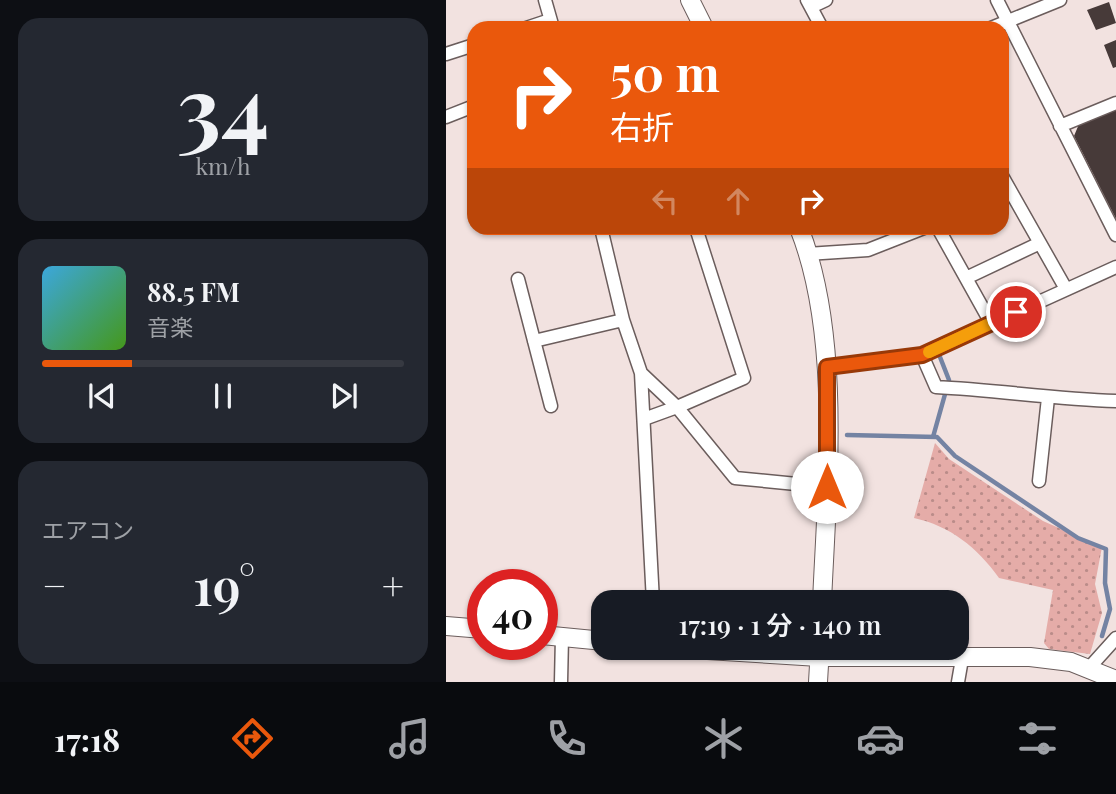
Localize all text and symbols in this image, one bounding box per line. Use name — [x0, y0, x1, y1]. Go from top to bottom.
text: 50 m — [610, 39, 720, 104]
text: 34 — [177, 44, 269, 165]
icon: right — [495, 49, 586, 140]
text: 右折 — [610, 104, 674, 147]
text: km/h — [195, 150, 251, 181]
icon: left — [646, 182, 684, 220]
icon: ahead — [719, 182, 757, 220]
icon: right — [792, 182, 830, 220]
text: 88.5 FM — [147, 274, 240, 309]
pin — [986, 282, 1046, 342]
icon: arrive — [997, 293, 1035, 331]
text: 音楽 — [147, 311, 193, 342]
icon: previous — [83, 377, 121, 415]
icon: pause — [204, 377, 242, 415]
icon: next — [325, 377, 363, 415]
position arrow — [790, 450, 864, 524]
text: エアコン — [42, 514, 134, 545]
text: 19° — [193, 550, 255, 619]
text: − — [42, 559, 67, 610]
text: + — [382, 559, 404, 610]
speed limit sign: 40 — [467, 569, 558, 660]
text: 17:19 · 1 分 · 140 m — [679, 607, 881, 642]
icon: directions — [228, 714, 277, 763]
icon: music — [385, 714, 434, 763]
icon: phone — [542, 714, 591, 763]
icon: climate — [699, 714, 748, 763]
icon: car — [856, 714, 905, 763]
icon: filters — [1013, 714, 1062, 763]
text: 17:18 — [54, 717, 120, 760]

